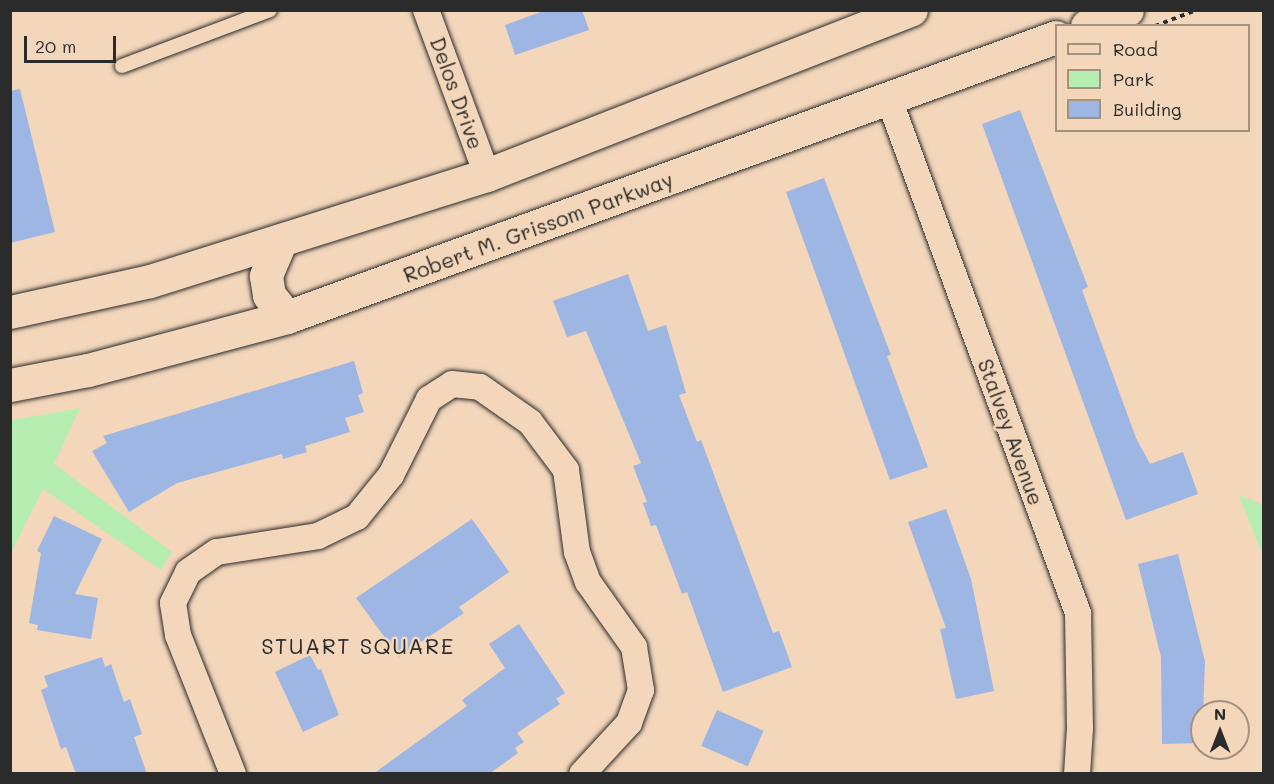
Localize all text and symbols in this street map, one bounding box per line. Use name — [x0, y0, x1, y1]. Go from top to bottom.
scale bar — [27, 24, 118, 62]
legend — [1055, 24, 1250, 132]
street label: Delos Drive — [425, 33, 489, 153]
text: 20 m — [35, 34, 76, 58]
text: Road — [1113, 37, 1158, 61]
text: Park — [1113, 67, 1154, 91]
text: Building — [1113, 97, 1181, 121]
street label: Robert M. Grissom Parkway — [400, 166, 676, 288]
street label: Stalvey Avenue — [973, 355, 1049, 509]
district label: STUART SQUARE — [261, 633, 455, 659]
north arrow — [1190, 700, 1250, 760]
text: N — [1214, 703, 1226, 724]

